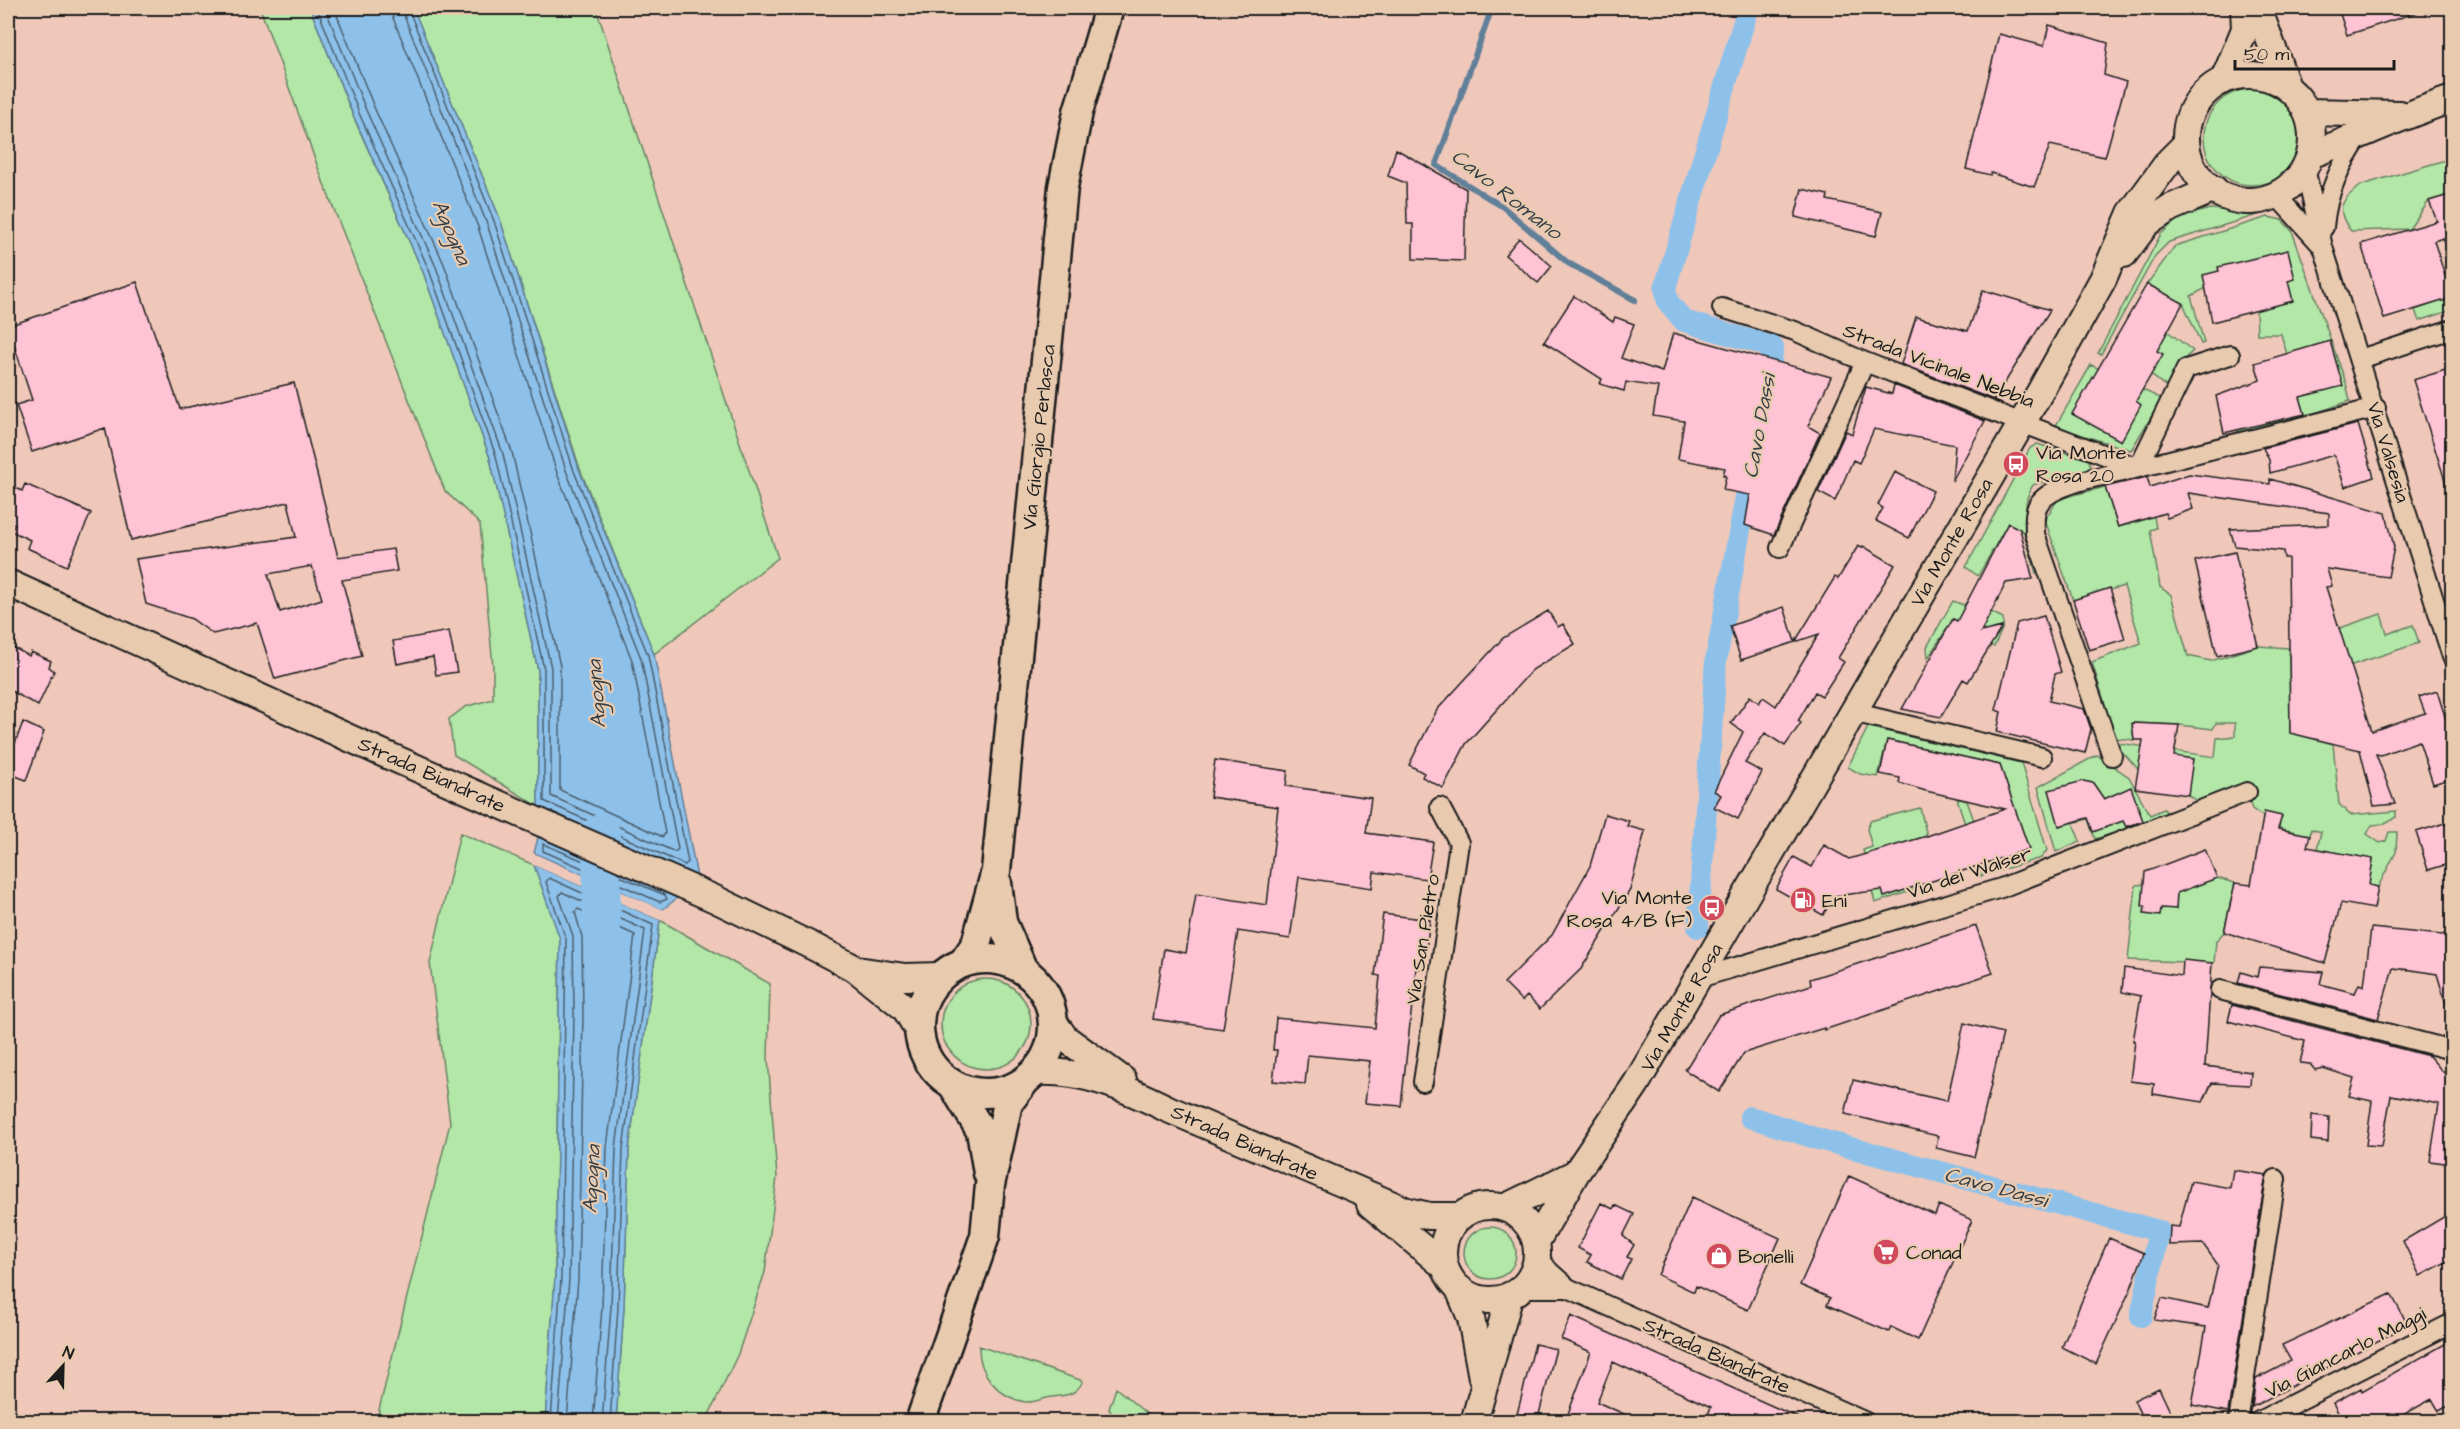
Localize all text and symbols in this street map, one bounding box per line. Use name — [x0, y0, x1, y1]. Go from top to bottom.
scale bar — [2235, 33, 2394, 71]
text: 50 m — [2244, 42, 2289, 67]
water label: Cavo Romano — [1445, 142, 1570, 248]
water label: Agogna — [424, 195, 479, 271]
street label: Strada Vicinale Nebbia — [1839, 316, 2038, 415]
street label: Via Giorgio Perlasca — [1015, 343, 1064, 531]
water label: Cavo Dassi — [1736, 369, 1783, 480]
street label: Via Valsesia — [2359, 399, 2417, 506]
place label: Via Monte Rosa 20 — [2036, 439, 2127, 490]
bus stop icon: Via Monte Rosa 20 — [2001, 449, 2031, 479]
street label: Via Monte Rosa — [1904, 473, 2000, 612]
water label: Agogna — [580, 658, 614, 729]
street label: Strada Biandrate — [354, 730, 510, 820]
street label: Via dei Walser — [1903, 840, 2035, 906]
street label: Via San Pietro — [1399, 872, 1447, 1006]
place label: Via Monte Rosa 4/B (F) — [1566, 884, 1692, 935]
fuel station icon: Eni — [1788, 885, 1818, 915]
place label: Eni — [1822, 887, 1847, 915]
bus stop icon: Via Monte Rosa 4/B (F) — [1697, 893, 1727, 923]
street label: Via Monte Rosa — [1634, 938, 1730, 1077]
street label: Strada Biandrate — [1167, 1098, 1323, 1188]
water label: Agogna — [575, 1143, 609, 1214]
water label: Cavo Dassi — [1941, 1160, 2053, 1216]
supermarket icon: Conad — [1871, 1237, 1901, 1267]
place label: Conad — [1906, 1239, 1962, 1267]
shop icon: Bonelli — [1704, 1241, 1734, 1271]
place label: Bonelli — [1738, 1243, 1794, 1271]
street label: Via Giancarlo Maggi — [2260, 1300, 2431, 1407]
street label: Strada Biandrate — [1639, 1311, 1795, 1401]
north arrow — [33, 1336, 93, 1396]
text: N — [59, 1341, 77, 1365]

